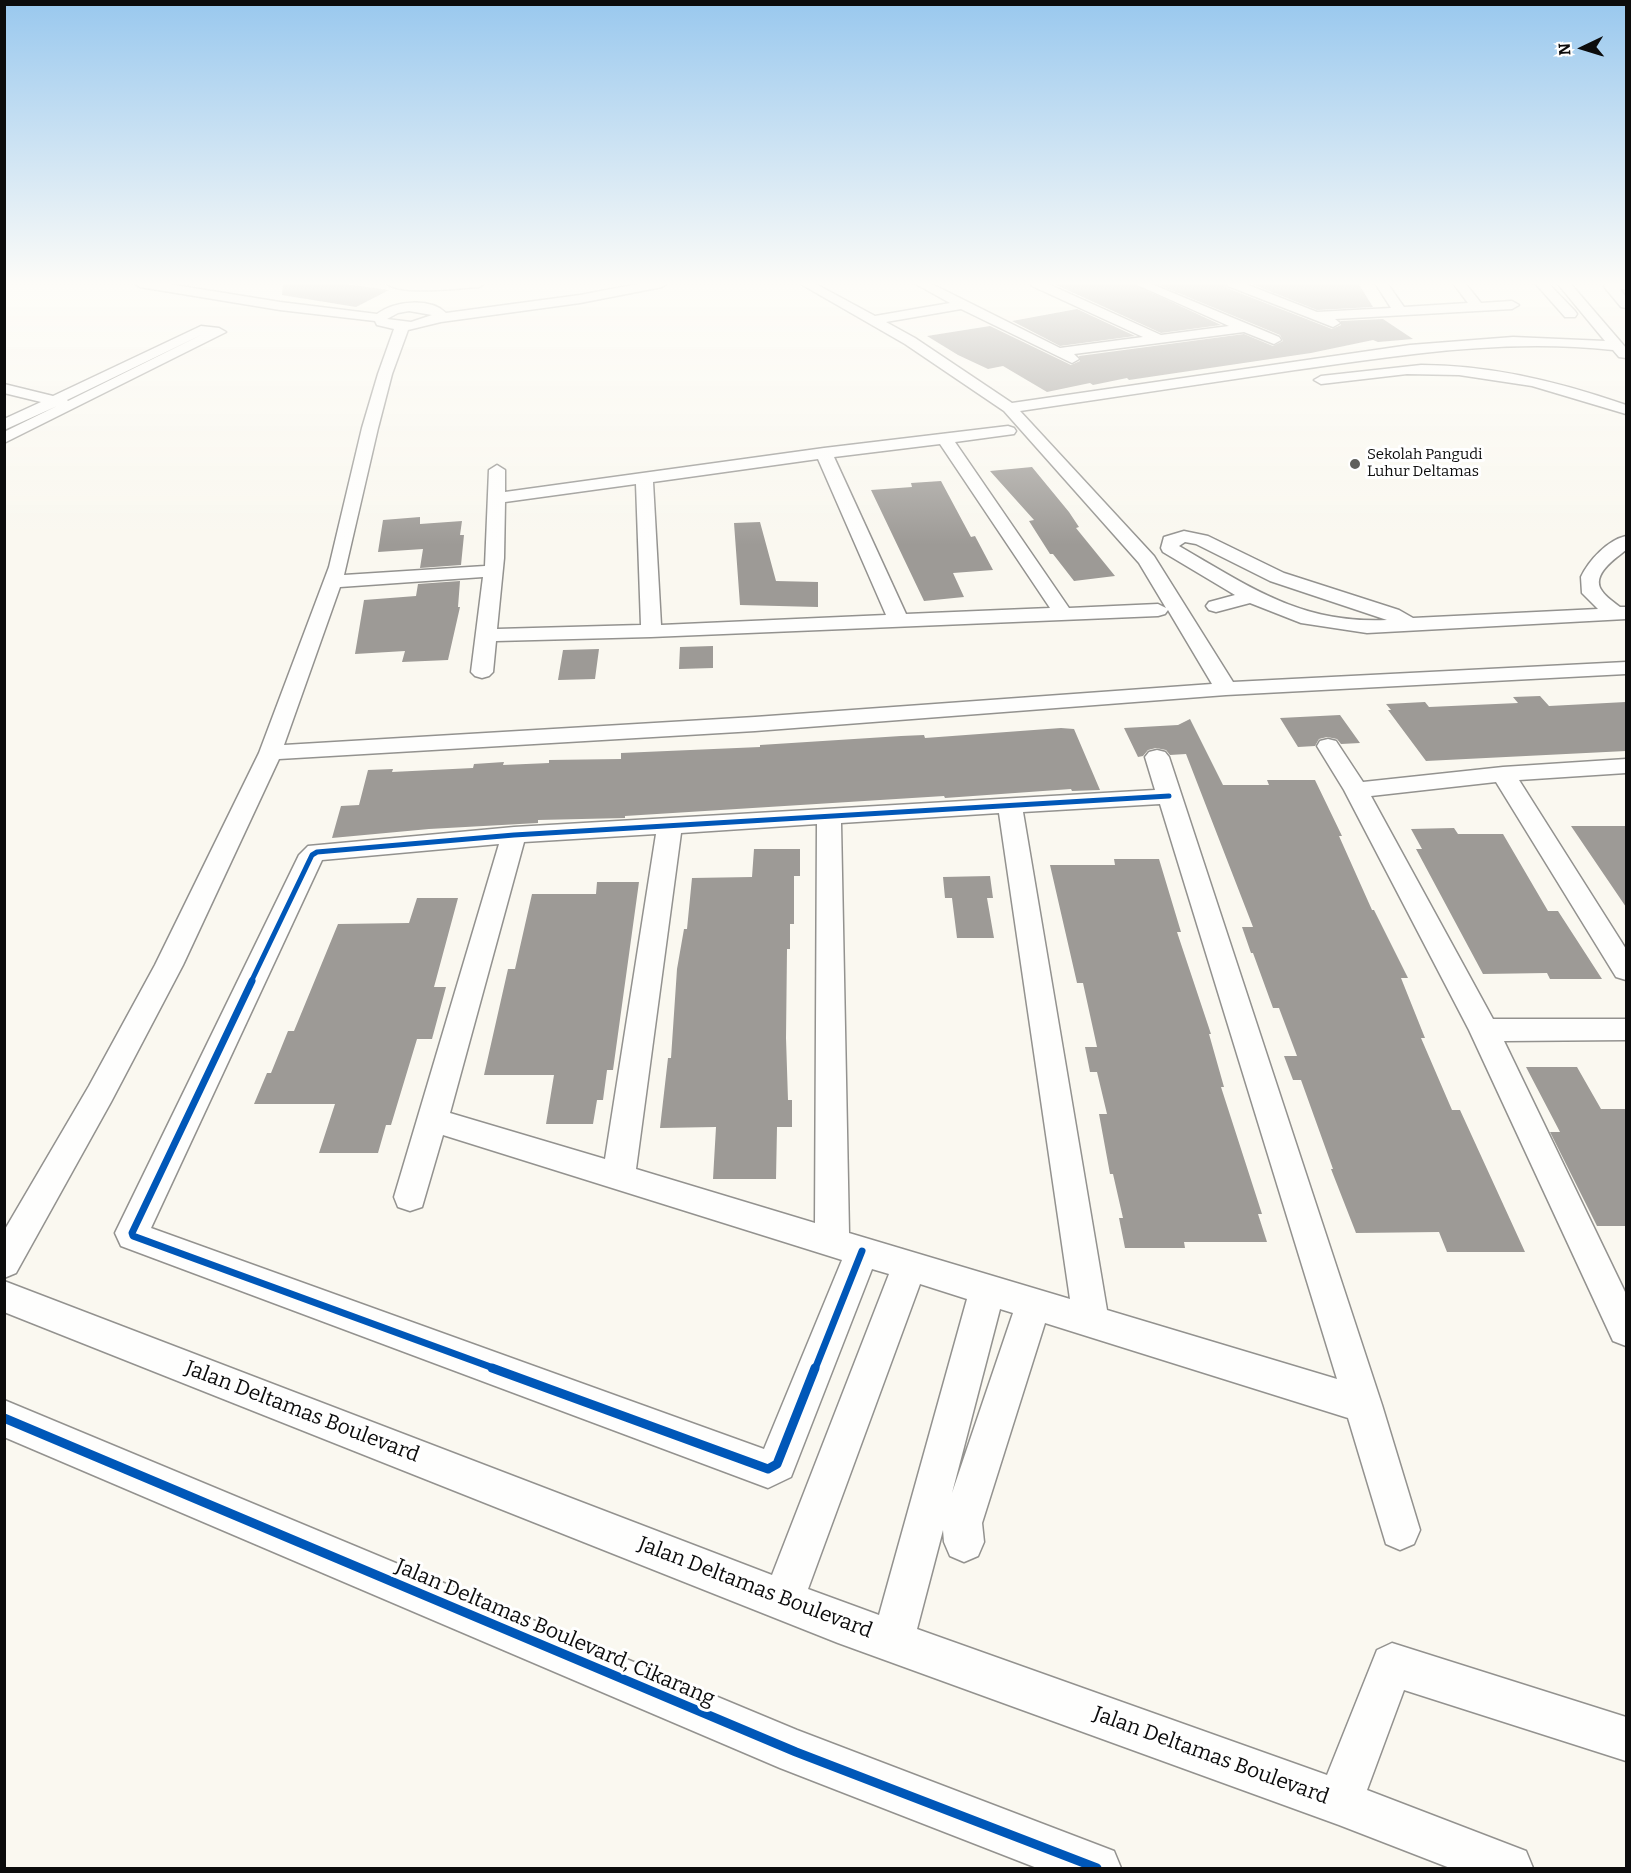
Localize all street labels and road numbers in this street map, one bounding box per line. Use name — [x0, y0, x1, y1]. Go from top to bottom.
street label: Jalan Deltamas Boulevard — [181, 1356, 423, 1468]
street label: Jalan Deltamas Boulevard — [634, 1532, 876, 1644]
street label: Jalan Deltamas Boulevard, Cikarang — [391, 1554, 719, 1712]
street label: Jalan Deltamas Boulevard — [1090, 1702, 1332, 1810]

